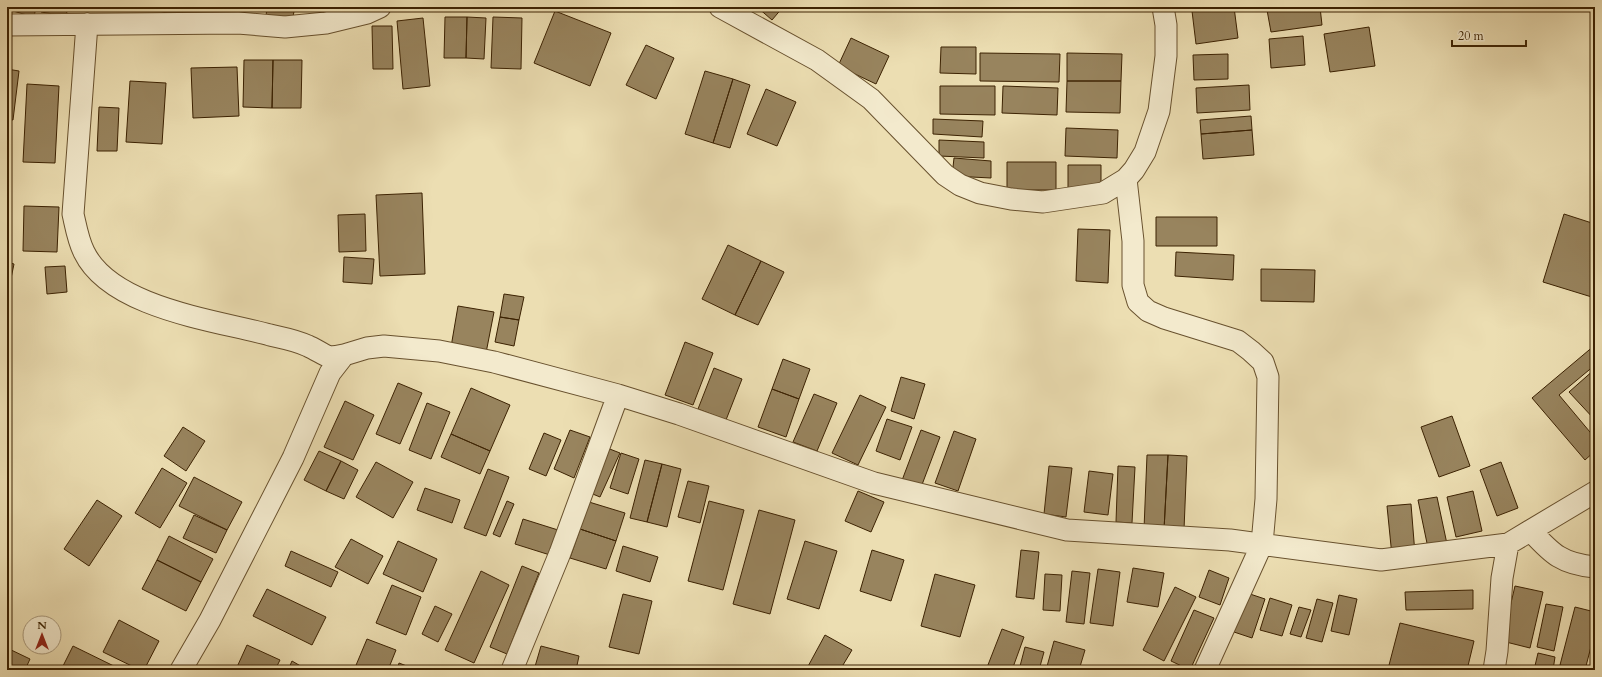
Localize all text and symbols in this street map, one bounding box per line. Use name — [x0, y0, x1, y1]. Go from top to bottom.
scale bar — [1452, 22, 1526, 48]
text: 20 m — [1458, 28, 1485, 44]
north arrow — [22, 615, 62, 655]
text: N — [37, 618, 47, 633]

